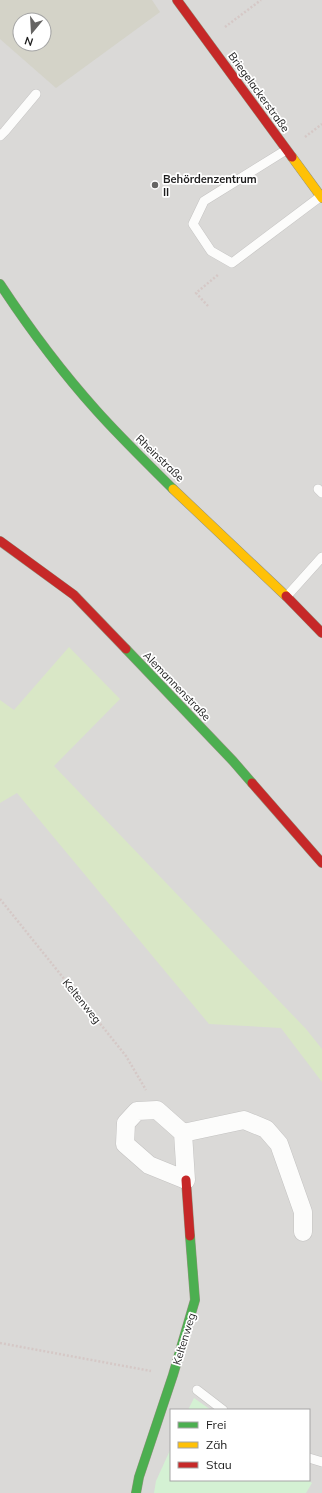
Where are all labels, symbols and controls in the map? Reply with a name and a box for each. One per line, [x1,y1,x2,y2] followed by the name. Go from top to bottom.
[12,12,52,52] north arrow
[23,34,35,49] text: N
[225,49,293,135] street label: Briegelackerstraße
[163,172,257,199] place label: Behördenzentrum II
[150,180,160,190] marker: Behördenzentrum II
[133,431,187,485] street label: Rheinstraße
[140,648,214,724] street label: Alemannenstraße
[60,976,104,1026] street label: Keltenweg
[169,1311,199,1367] street label: Keltenweg
[170,1409,310,1481] legend
[206,1417,226,1432] text: Frei
[206,1437,227,1452] text: Zäh
[206,1457,232,1472] text: Stau

